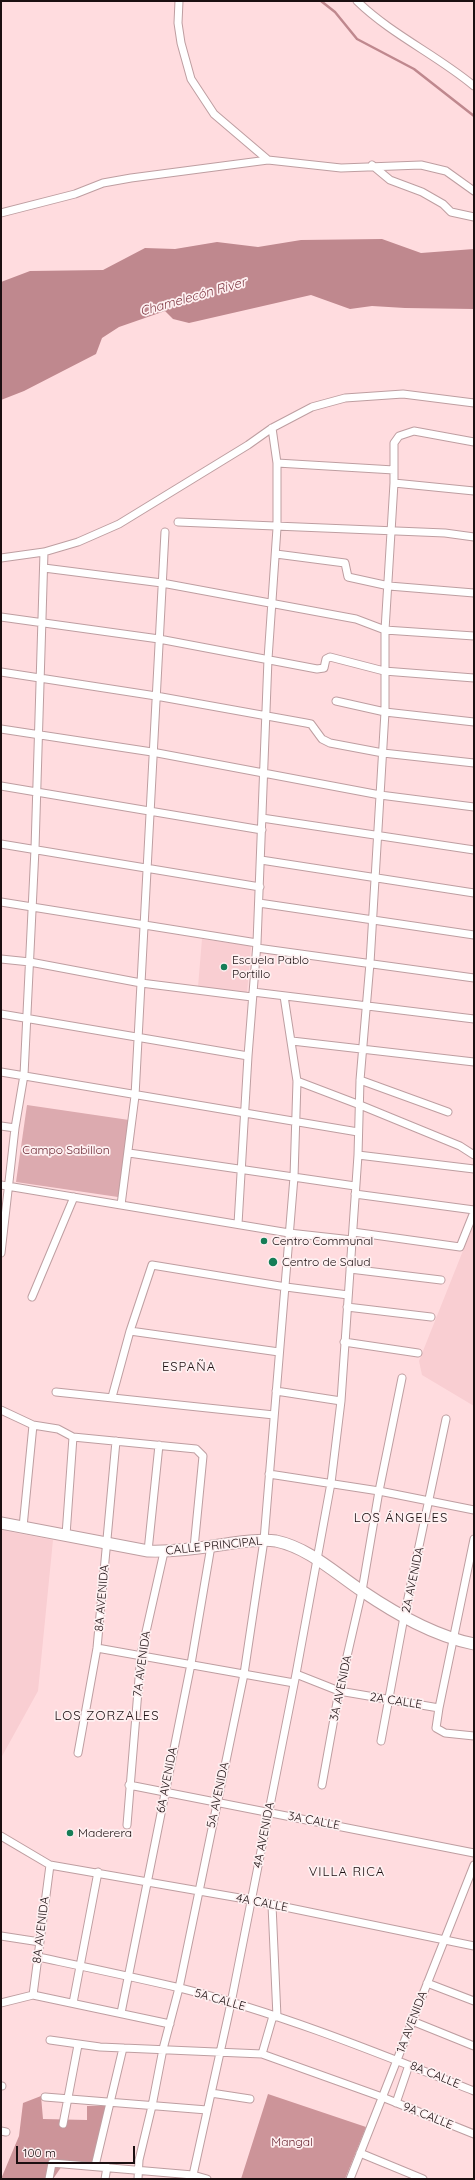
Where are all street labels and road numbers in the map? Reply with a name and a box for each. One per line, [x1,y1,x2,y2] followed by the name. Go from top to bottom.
[165,1534,263,1558] street label: CALLE PRINCIPAL
[399,1546,427,1614] street label: 2A AVENIDA
[92,1564,112,1632] street label: 8A AVENIDA
[130,1630,154,1698] street label: 7A AVENIDA
[327,1654,355,1722] street label: 3A AVENIDA
[369,1690,423,1712] street label: 2A CALLE
[154,1746,180,1814] street label: 6A AVENIDA
[204,1761,232,1829] street label: 5A AVENIDA
[251,1801,277,1869] street label: 4A AVENIDA
[287,1809,341,1833] street label: 3A CALLE
[235,1891,289,1915] street label: 4A CALLE
[30,1896,52,1964] street label: 8A AVENIDA
[193,1986,247,2014] street label: 5A CALLE
[394,1989,430,2055] street label: 1A AVENIDA
[408,2058,462,2092] street label: 8A CALLE
[401,2099,455,2133] street label: 9A CALLE

